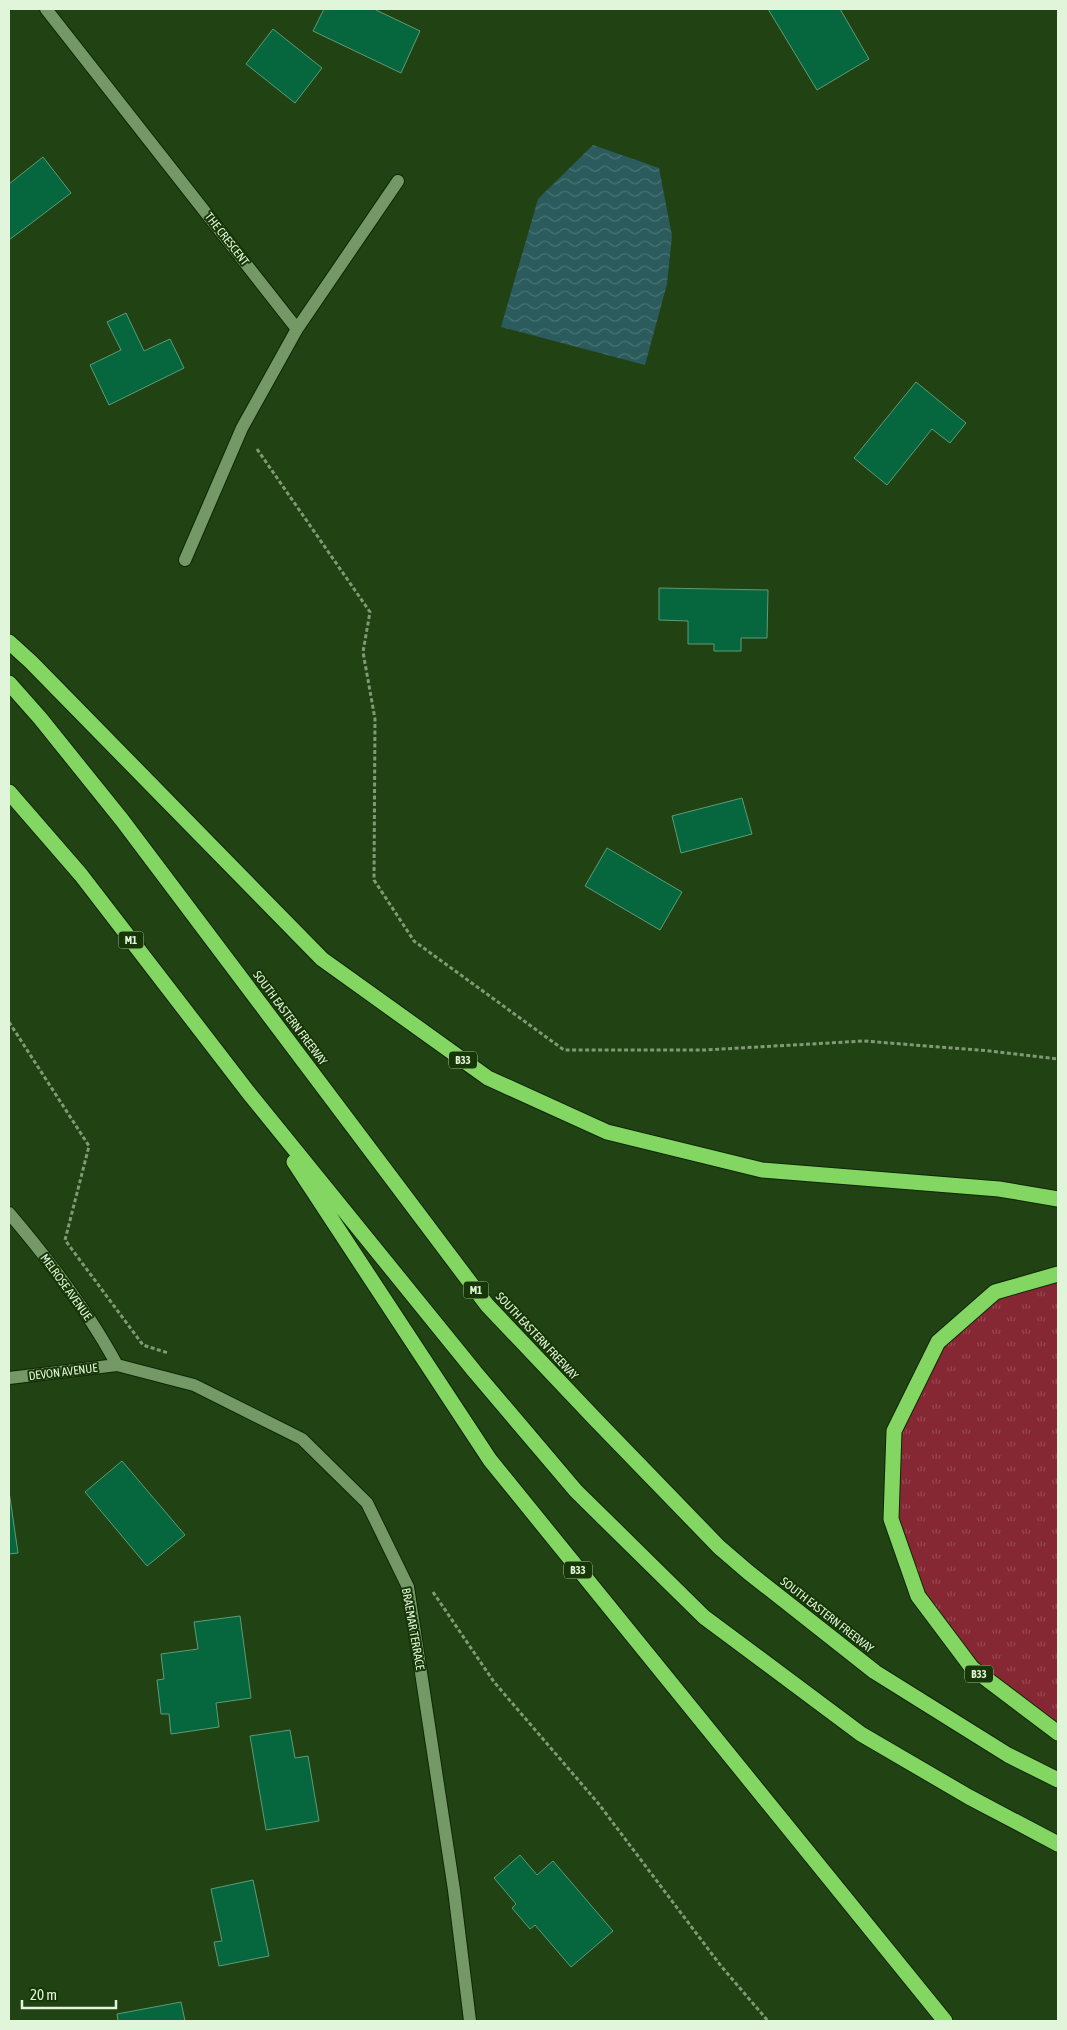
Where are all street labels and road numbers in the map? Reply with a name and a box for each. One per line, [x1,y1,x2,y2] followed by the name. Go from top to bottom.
[202,210,252,269] street label: THE CRESCENT
[118,932,144,948] road number: M1
[250,968,330,1068] street label: SOUTH EASTERN FREEWAY
[449,1052,477,1068] road number: B33
[37,1251,95,1323] street label: MELROSE AVENUE
[464,1282,488,1298] road number: M1
[493,1289,582,1383] street label: SOUTH EASTERN FREEWAY
[28,1361,98,1383] street label: DEVON AVENUE
[564,1562,592,1578] road number: B33
[778,1574,877,1656] street label: SOUTH EASTERN FREEWAY
[399,1587,427,1671] street label: BRAEMAR TERRACE
[965,1666,993,1682] road number: B33

